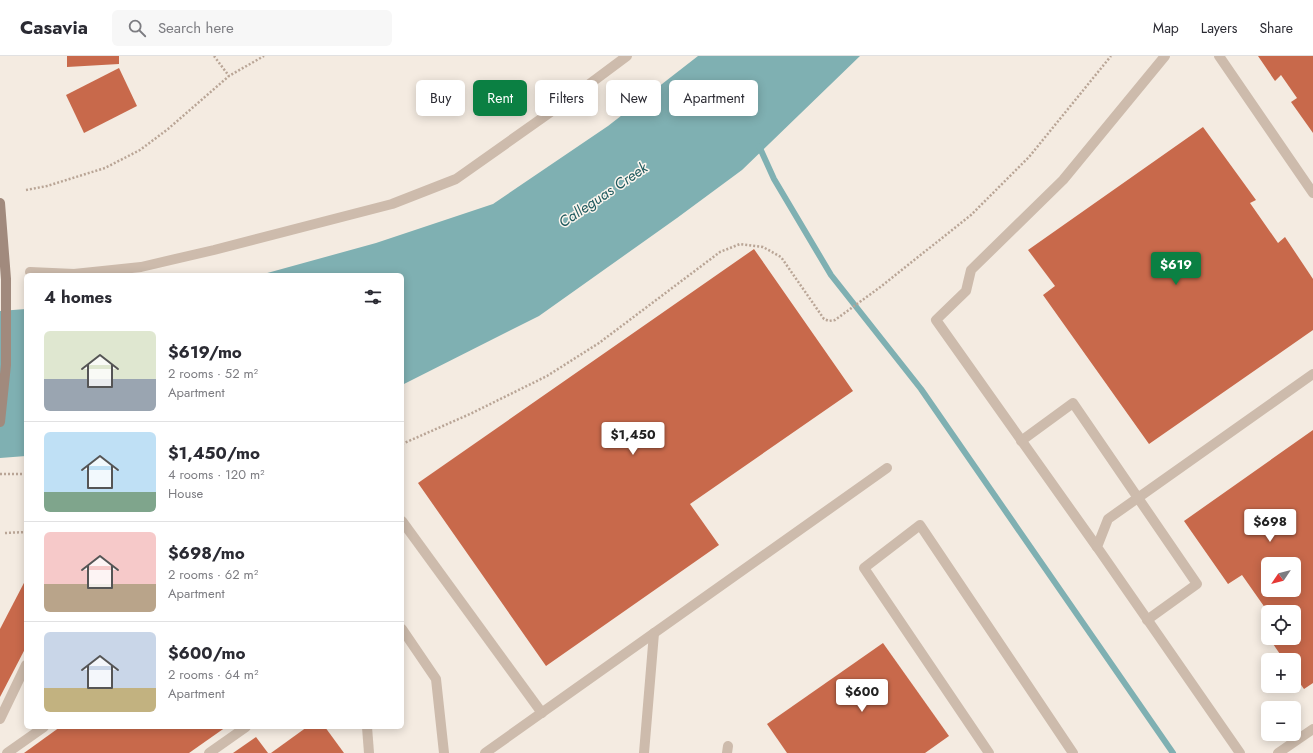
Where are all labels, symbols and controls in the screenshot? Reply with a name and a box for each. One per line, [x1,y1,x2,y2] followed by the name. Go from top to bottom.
[112,10,392,46] search box
[20,14,88,41] text: Casavia
[126,17,148,39] icon: search
[158,17,234,39] text: Search here
[1153,18,1179,38] text: Map
[1201,18,1237,38] text: Layers
[1259,18,1293,38] text: Share
[416,80,465,116] chip: Buy
[473,80,527,116] chip: Rent
[535,80,598,116] chip: Filters
[606,80,661,116] chip: New
[669,80,758,116] chip: Apartment
[554,157,652,233] water label: Calleguas Creek
[1152,252,1200,286] pin: $619
[1160,255,1192,274] text: $619
[44,285,112,309] text: 4 homes
[362,286,384,308] icon: filters
[168,340,242,364] text: $619/mo
[76,347,124,395] icon: home
[168,364,258,383] text: 2 rooms · 52 m²
[168,383,225,402] text: Apartment
[600,422,666,456] pin: $1,450
[611,425,655,444] text: $1,450
[168,441,260,465] text: $1,450/mo
[76,448,124,496] icon: home
[168,465,265,484] text: 4 rooms · 120 m²
[168,484,203,503] text: House
[1246,509,1294,543] pin: $698
[1253,512,1287,531] text: $698
[168,541,245,565] text: $698/mo
[76,548,124,596] icon: home
[1261,557,1301,597] north arrow
[1261,557,1301,741] map controls
[168,565,258,584] text: 2 rooms · 62 m²
[168,584,225,603] text: Apartment
[1261,605,1301,645] button: locate
[168,641,246,665] text: $600/mo
[76,648,124,696] icon: home
[1261,653,1301,693] button: +
[168,665,258,684] text: 2 rooms · 64 m²
[838,679,886,713] pin: $600
[845,682,879,701] text: $600
[168,684,225,703] text: Apartment
[1261,701,1301,741] button: −

